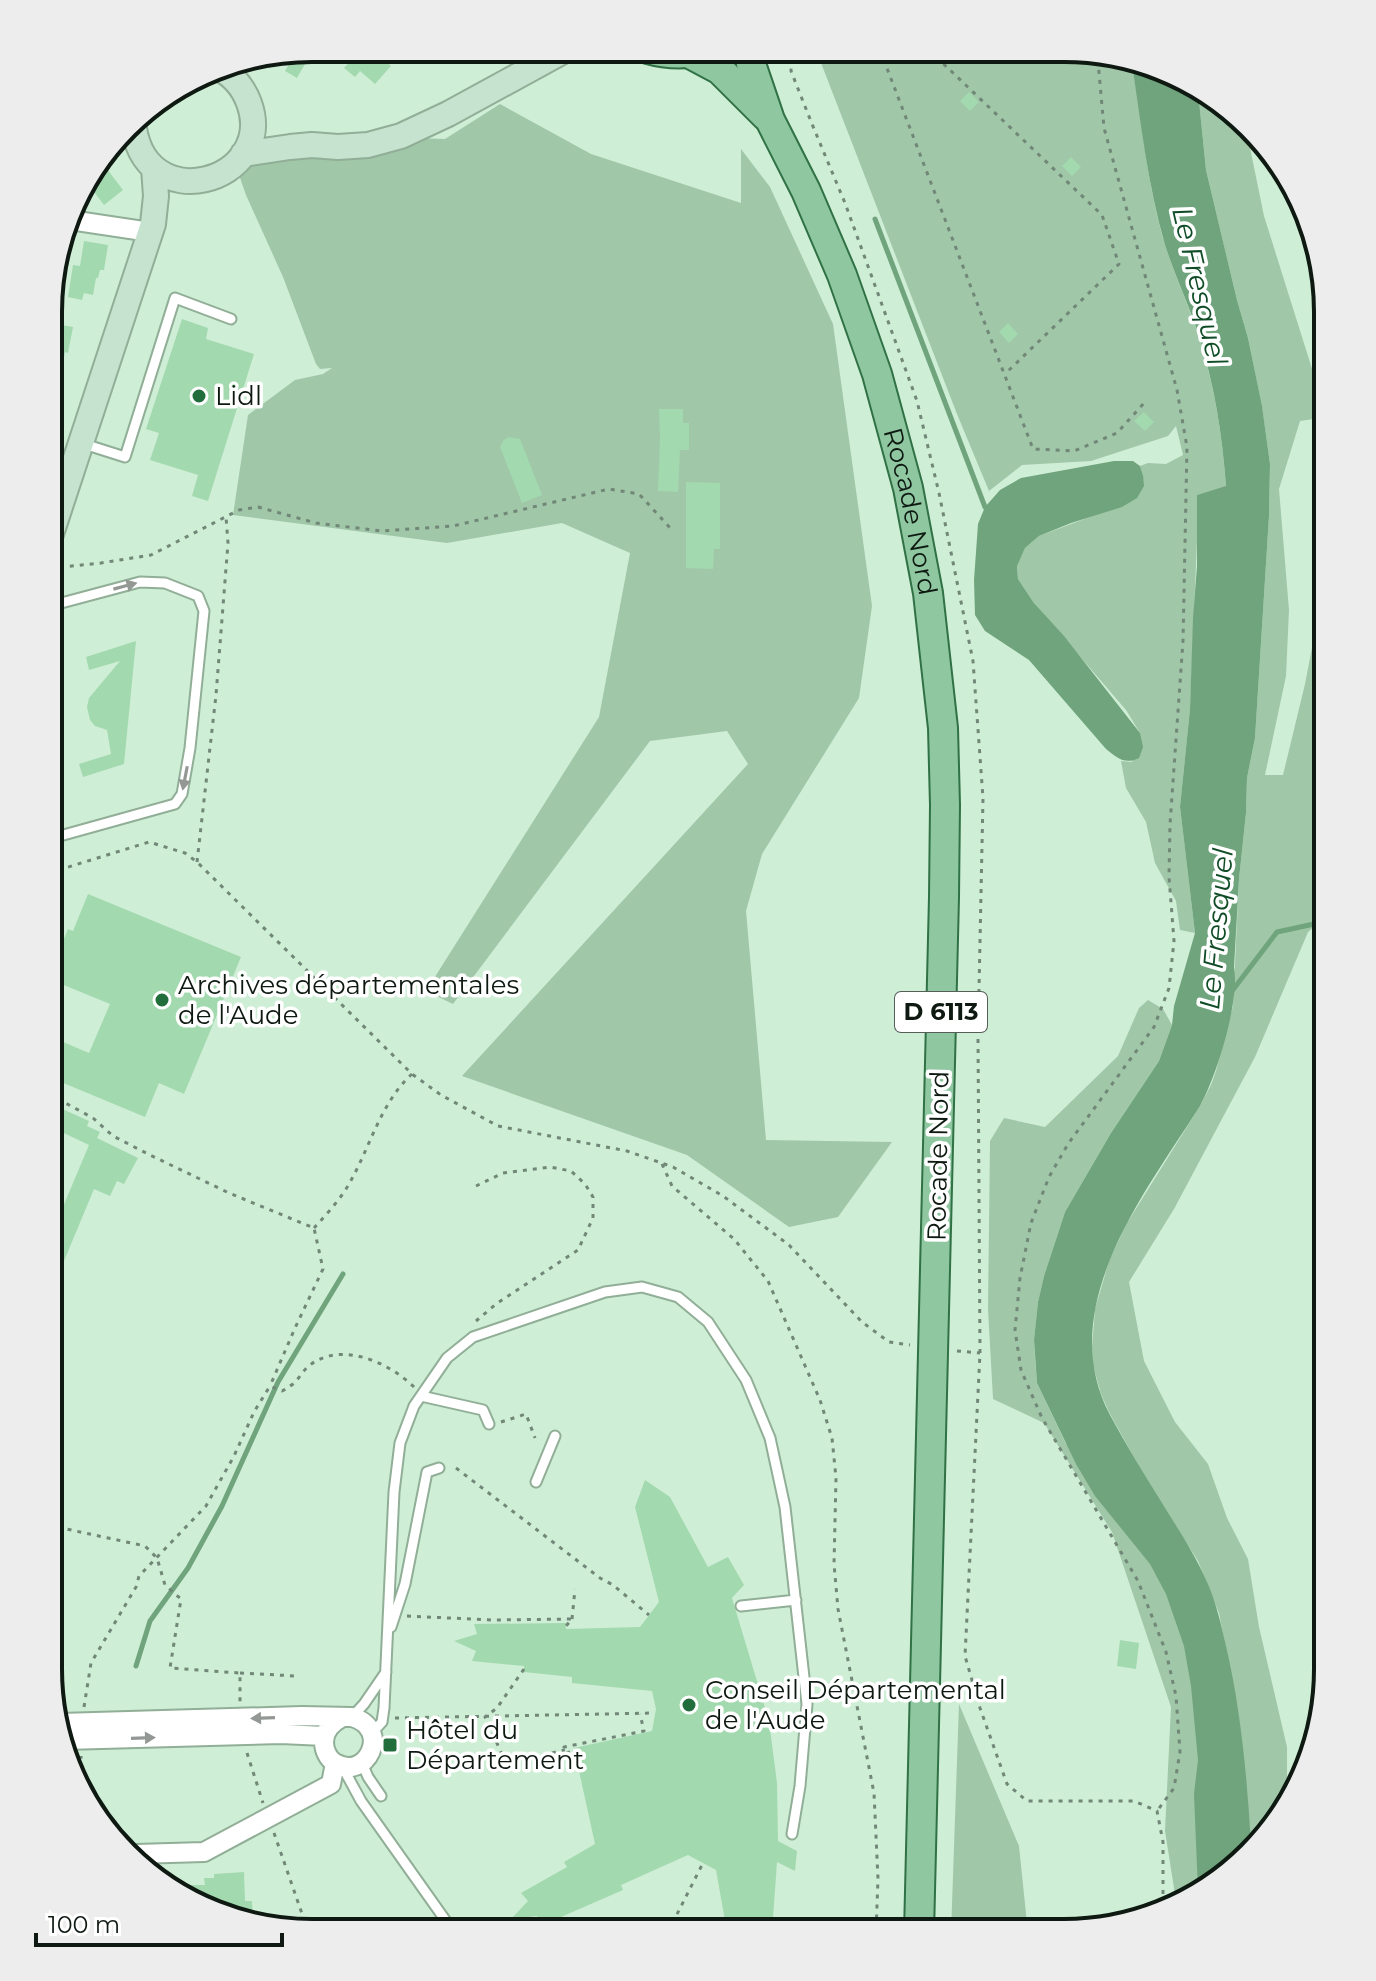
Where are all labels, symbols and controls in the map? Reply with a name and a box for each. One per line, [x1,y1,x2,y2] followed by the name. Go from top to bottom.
[1165,203,1235,369] water label: Le Fresquel
[215,380,262,412] place label: Lidl
[190,387,208,405] marker: Lidl
[876,424,944,598] street label: Rocade Nord
[113,580,138,592] one-way arrow
[178,766,190,791] one-way arrow
[1192,847,1240,1011] water label: Le Fresquel
[178,969,519,1031] place label: Archives départementales de l'Aude
[153,991,171,1009] marker: Archives départementales de l'Aude
[895,992,987,1032] road number: D 6113
[921,1071,955,1241] street label: Rocade Nord
[705,1674,1006,1736] place label: Conseil Départemental de l'Aude
[680,1696,698,1714] marker: Conseil Départemental de l'Aude
[250,1711,275,1724] one-way arrow
[406,1714,584,1776] place label: Hôtel du Département
[131,1731,156,1744] one-way arrow
[381,1736,399,1754] marker: Hôtel du Département
[36,1897,282,1947] scale bar
[48,1910,120,1939] text: 100 m

